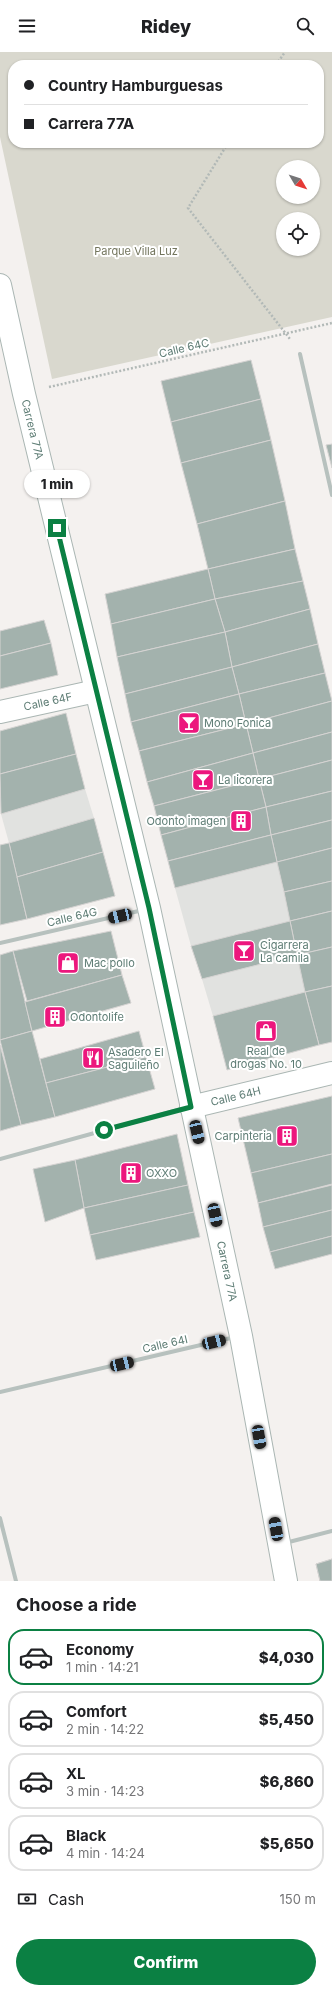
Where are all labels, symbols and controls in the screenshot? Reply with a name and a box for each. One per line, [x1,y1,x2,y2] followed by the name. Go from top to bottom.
[16,15,38,37] icon: menu
[294,15,316,37] icon: search
[141,16,191,37] text: Ridey
[48,76,223,95] text: Country Hamburguesas
[48,114,134,133] text: Carrera 77A
[276,160,320,204] north arrow
[276,160,320,256] map controls
[276,212,320,256] button: locate
[94,244,178,258] park label: Parque Villa Luz
[158,335,210,361] street label: Calle 64C
[19,398,47,461] street label: Carrera 77A
[24,470,90,498] callout: 1 min
[41,476,73,492] text: 1 min
[48,519,66,537] route end
[22,689,74,714] street label: Calle 64F
[176,710,202,736] bar icon: Mono Fonica
[204,716,271,730] place label: Mono Fonica
[190,767,216,793] bar icon: La licorera
[218,773,272,787] place label: La licorera
[228,808,254,834] building icon: Odonto imagen
[146,814,226,828] place label: Odonto imagen
[45,904,99,930] street label: Calle 64G
[107,907,133,925] car
[231,938,257,964] bar icon: Cigarrera La camila
[260,938,309,965] place label: Cigarrera La camila
[55,950,81,976] shop icon: Mac pollo
[84,956,135,970] place label: Mac pollo
[42,1004,68,1030] building icon: Odontolife
[70,1010,124,1024] place label: Odontolife
[253,1018,279,1044] shop icon: Real de drogas No. 10
[230,1044,302,1071] place label: Real de drogas No. 10
[80,1045,106,1071] restaurant icon: Asadero El Saguileño
[108,1045,164,1072] place label: Asadero El Saguileño
[209,1083,262,1109] street label: Calle 64H
[188,1119,206,1145] car
[95,1121,113,1139] route start
[274,1123,300,1149] building icon: Carpinteria
[215,1129,272,1143] place label: Carpinteria
[118,1160,144,1186] building icon: OXXO
[146,1166,177,1180] place label: OXXO
[207,1202,223,1228] car
[214,1240,240,1303] street label: Carrera 77A
[141,1332,189,1356] street label: Calle 64I
[201,1333,227,1351] car
[109,1355,135,1373] car
[251,1424,267,1450] car
[268,1516,284,1542] car
[16,1594,137,1615] text: Choose a ride
[18,1639,54,1675] icon: car
[66,1640,134,1659] text: Economy
[259,1648,314,1667] text: $4,030
[66,1659,139,1675] text: 1 min · 14:21
[18,1701,54,1737] icon: car
[66,1702,127,1721] text: Comfort
[259,1710,314,1729] text: $5,450
[66,1721,144,1737] text: 2 min · 14:22
[18,1763,54,1799] icon: car
[66,1764,86,1783] text: XL
[260,1772,314,1791] text: $6,860
[66,1783,144,1799] text: 3 min · 14:23
[18,1825,54,1861] icon: car
[66,1826,106,1845] text: Black
[260,1834,314,1853] text: $5,650
[66,1845,145,1861] text: 4 min · 14:24
[16,1888,38,1910] icon: cash
[48,1890,84,1909] text: Cash
[280,1891,316,1907] text: 150 m
[16,1939,316,1985] button: Confirm

